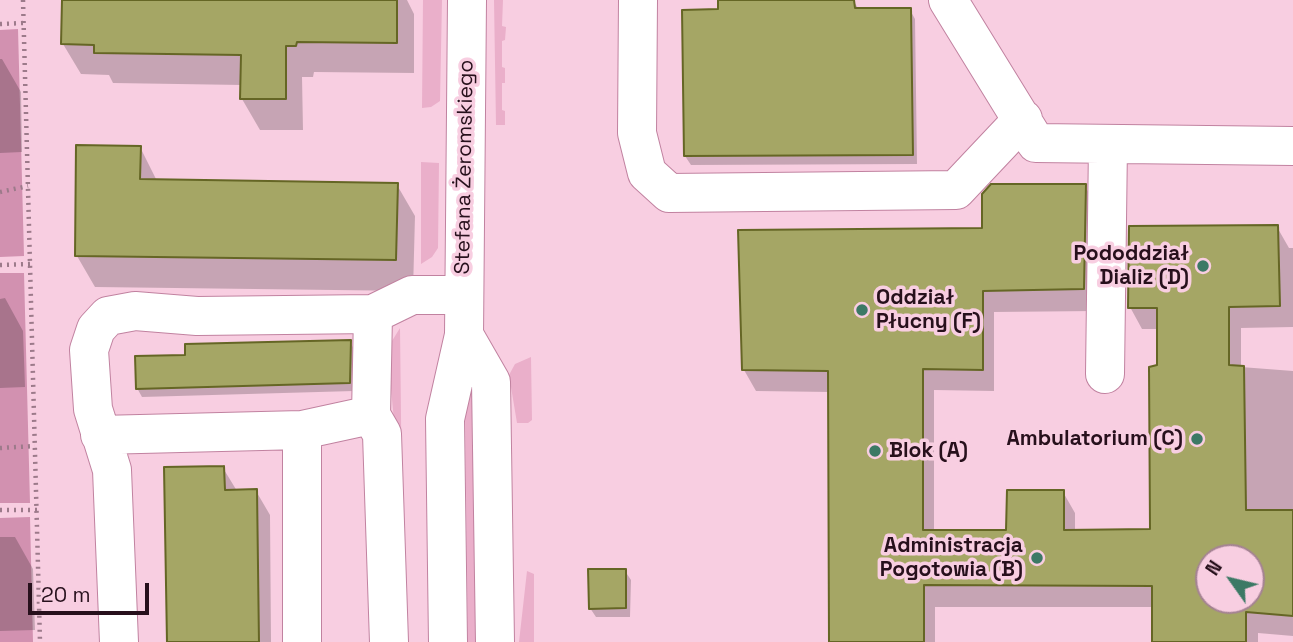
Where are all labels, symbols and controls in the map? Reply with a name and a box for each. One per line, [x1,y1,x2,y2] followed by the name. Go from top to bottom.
[451,59,479,275] street label: Stefana Żeromskiego
[1073,241,1189,291] place label: Pododdział Dializ (D)
[1195,258,1211,274] marker: Pododdział Dializ (D)
[876,285,981,335] place label: Oddział Płucny (F)
[854,302,870,318] marker: Oddział Płucny (F)
[1006,426,1183,452] place label: Ambulatorium (C)
[1189,431,1205,447] marker: Ambulatorium (C)
[889,438,968,464] place label: Blok (A)
[867,443,883,459] marker: Blok (A)
[880,533,1023,583] place label: Administracja Pogotowia (B)
[1195,544,1265,614] north arrow
[1029,550,1045,566] marker: Administracja Pogotowia (B)
[1200,556,1228,580] text: N
[32,568,152,612] scale bar
[41,581,91,608] text: 20 m

